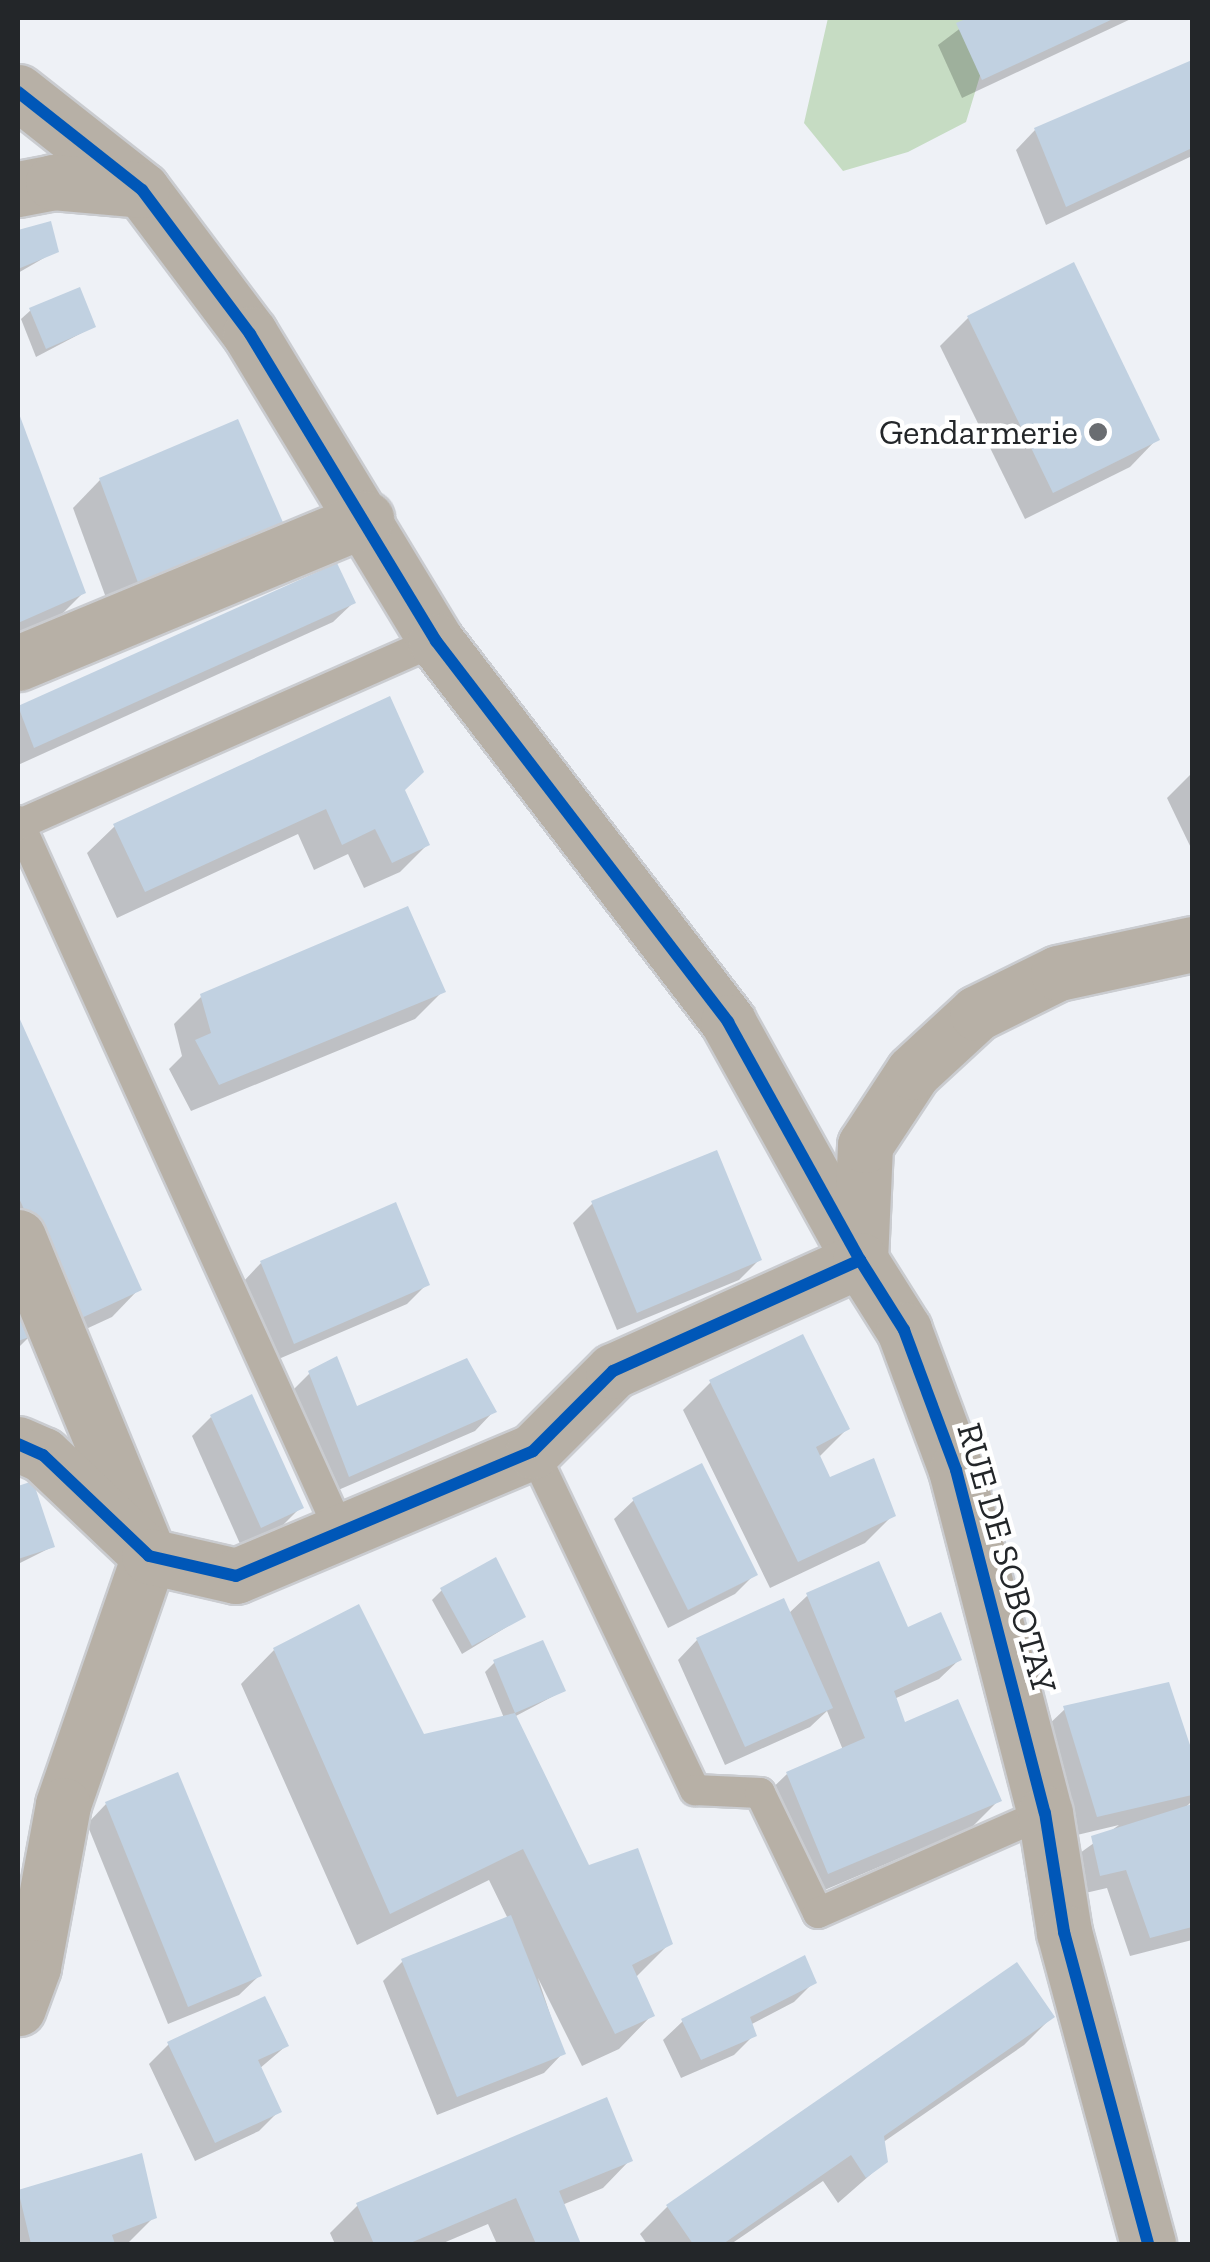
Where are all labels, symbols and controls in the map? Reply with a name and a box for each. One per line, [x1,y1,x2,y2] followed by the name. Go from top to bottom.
[879,411,1078,453] place label: Gendarmerie
[1087,421,1109,443] marker: Gendarmerie
[948,1418,1066,1698] street label: RUE DE SOBOTAY

